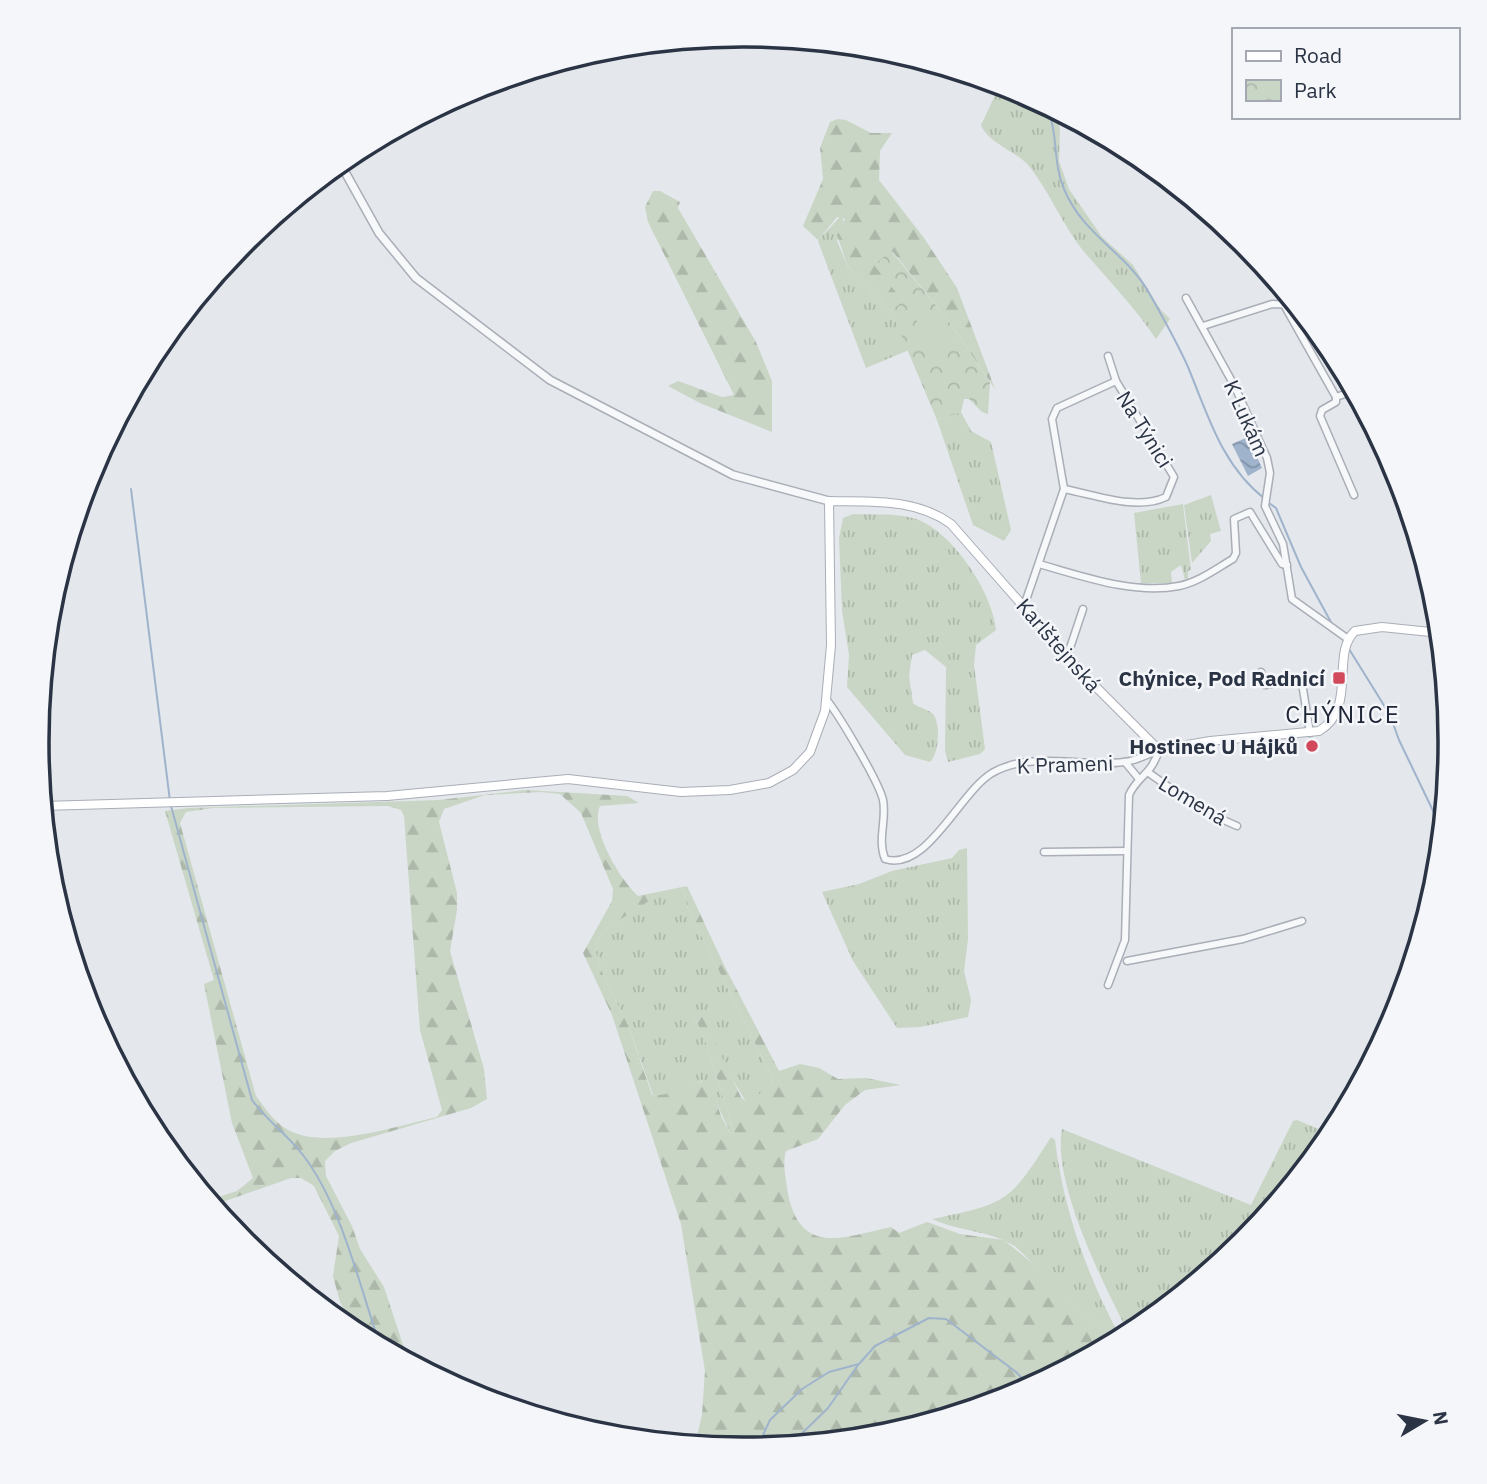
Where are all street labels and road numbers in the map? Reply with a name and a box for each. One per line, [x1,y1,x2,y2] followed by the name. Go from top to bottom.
[1218,375,1276,461] street label: K Lukám
[1110,385,1180,473] street label: Na Týnici
[1010,592,1108,698] street label: Karlštejnská
[1016,748,1114,780] street label: K Prameni
[1154,769,1232,831] street label: Lomená

